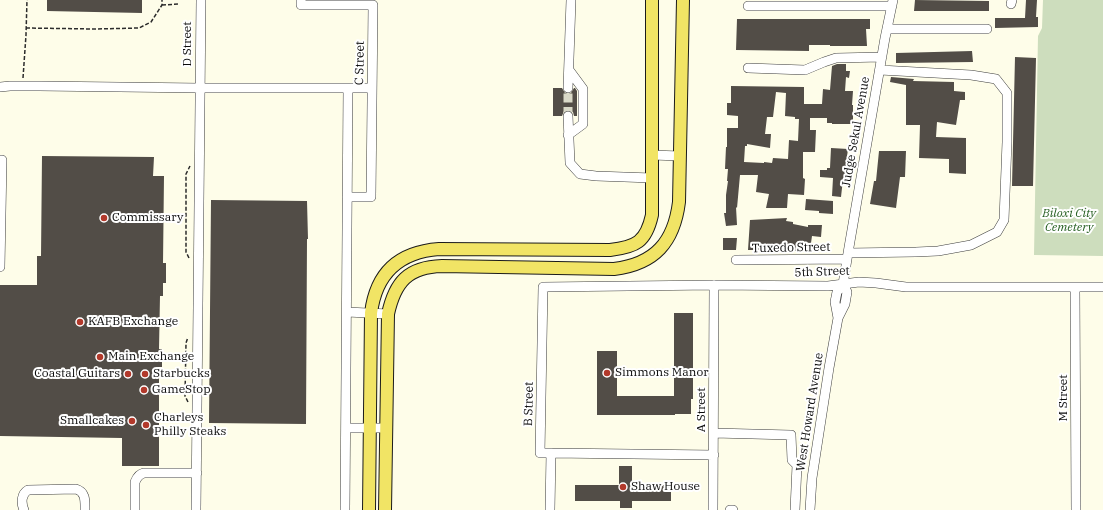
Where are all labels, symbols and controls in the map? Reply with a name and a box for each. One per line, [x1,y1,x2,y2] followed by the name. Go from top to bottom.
[181,22,195,66] street label: D Street
[352,41,368,85] street label: C Street
[839,76,873,188] street label: Judge Sekul Avenue
[1042,207,1096,235] park label: Biloxi City Cemetery
[112,211,183,225] place label: Commissary
[99,213,109,223] marker: Commissary
[752,240,830,256] street label: Tuxedo Street
[794,264,850,280] street label: 5th Street
[88,315,178,329] place label: KAFB Exchange
[75,317,85,327] marker: KAFB Exchange
[108,350,194,364] place label: Main Exchange
[95,352,105,362] marker: Main Exchange
[794,352,826,472] street label: West Howard Avenue
[615,366,709,380] place label: Simmons Manor
[34,367,120,381] place label: Coastal Guitars
[153,367,210,381] place label: Starbucks
[602,368,612,378] marker: Simmons Manor
[123,369,133,379] marker: Coastal Guitars
[140,369,150,379] marker: Starbucks
[1057,375,1071,421] street label: M Street
[521,382,537,426] street label: B Street
[152,383,210,397] place label: GameStop
[139,385,149,395] marker: GameStop
[695,388,709,432] street label: A Street
[154,411,226,439] place label: Charleys Philly Steaks
[60,414,124,428] place label: Smallcakes
[127,416,137,426] marker: Smallcakes
[141,420,151,430] marker: Charleys Philly Steaks
[631,480,700,494] place label: Shaw House
[618,482,628,492] marker: Shaw House

